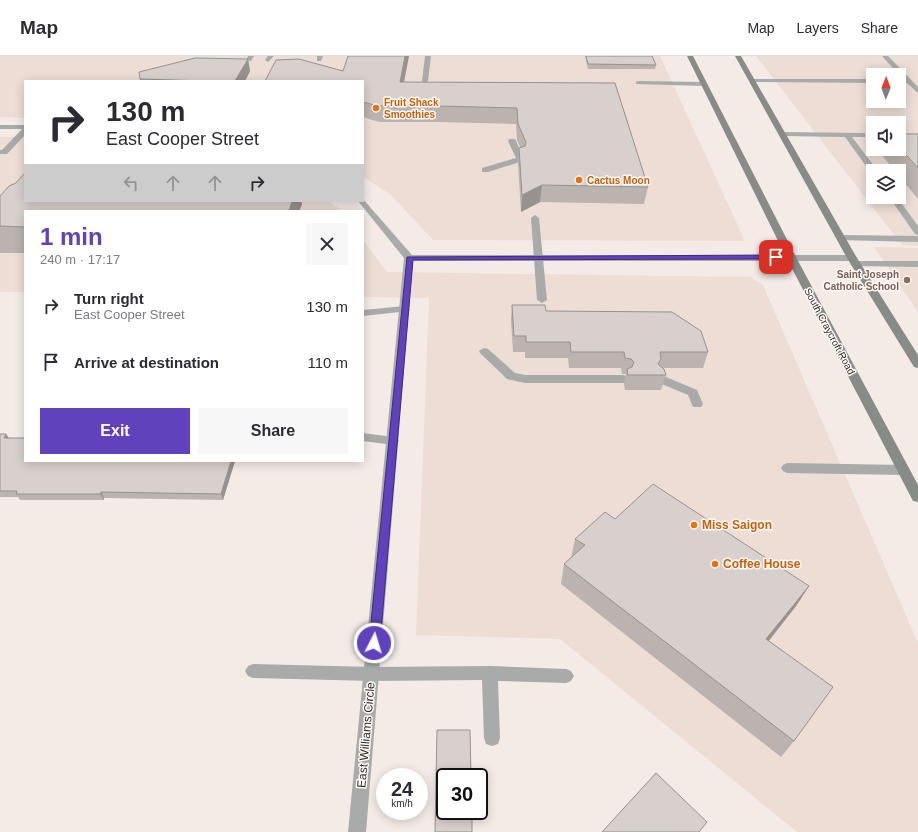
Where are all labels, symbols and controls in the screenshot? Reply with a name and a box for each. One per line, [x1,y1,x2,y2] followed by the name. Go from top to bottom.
[20,17,58,38] text: Map
[747,20,775,36] text: Map
[797,20,839,36] text: Layers
[861,20,898,36] text: Share
[866,68,906,108] north arrow
[866,68,906,204] map controls
[40,96,92,148] icon: right
[106,96,185,127] text: 130 m
[384,97,439,120] place label: Fruit Shack Smoothies
[371,103,381,113] marker: Fruit Shack Smoothies
[866,116,906,156] button: sound
[106,129,259,149] text: East Cooper Street
[866,164,906,204] button: layers
[120,172,142,194] icon: left
[162,172,184,194] icon: ahead
[204,172,226,194] icon: ahead
[246,172,268,194] icon: right
[574,175,584,185] marker: Cactus Moon
[587,175,650,186] place label: Cactus Moon
[40,223,103,250] text: 1 min
[306,223,348,265] button: close
[759,240,793,274] pin
[765,246,787,268] icon: arrive
[40,252,120,267] text: 240 m · 17:17
[823,269,899,292] place label: Saint Joseph Catholic School
[902,275,912,285] marker: Saint Joseph Catholic School
[802,286,857,376] street label: South Craycroft Road
[74,290,144,307] text: Turn right
[40,295,62,317] icon: right
[306,298,348,315] text: 130 m
[74,307,185,322] text: East Cooper Street
[40,351,62,373] icon: arrive
[74,354,219,371] text: Arrive at destination
[307,354,348,371] text: 110 m
[40,408,190,454] button: Exit
[198,408,348,454] button: Share
[702,518,772,532] place label: Miss Saigon
[689,520,699,530] marker: Miss Saigon
[723,557,801,571] place label: Coffee House
[710,559,720,569] marker: Coffee House
[353,622,395,664] position arrow
[354,681,378,788] street label: East Williams Circle
[436,768,488,820] speed limit sign: 30
[391,778,413,800] text: 24
[391,798,413,809] text: km/h

